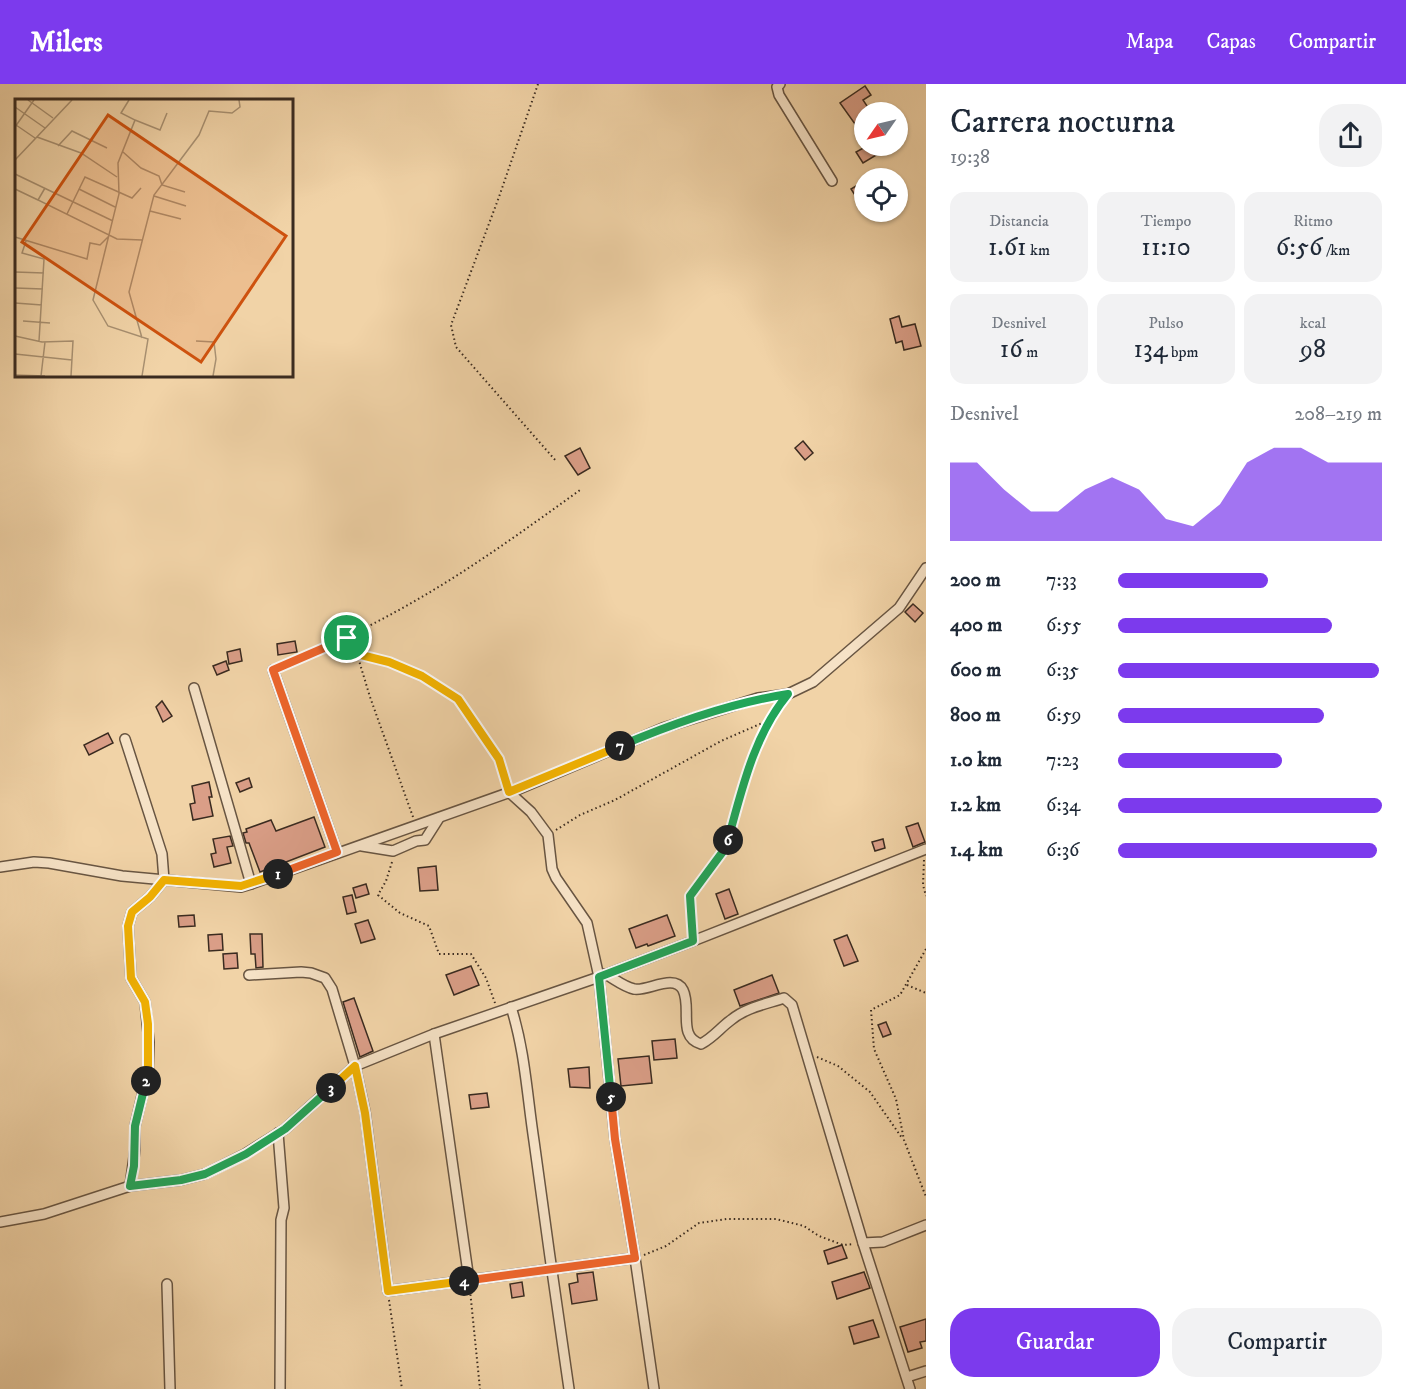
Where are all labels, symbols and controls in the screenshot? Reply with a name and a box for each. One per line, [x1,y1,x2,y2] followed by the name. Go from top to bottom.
[30,25,103,60] text: Milers
[1126,29,1173,55] text: Mapa
[1206,29,1256,55] text: Capas
[1289,29,1376,55] text: Compartir
[15,99,292,376] inset map
[854,102,908,156] north arrow
[854,102,908,222] map controls
[950,102,1175,143] text: Carrera nocturna
[1319,104,1382,167] button: share
[950,145,990,170] text: 19:38
[854,168,908,222] button: locate
[989,211,1049,231] text: Distancia
[1141,211,1191,231] text: Tiempo
[1293,211,1333,231] text: Ritmo
[988,231,1027,264] text: 1.61
[1141,231,1191,264] text: 11:10
[1276,231,1323,264] text: 6:56
[1027,240,1050,260] text: km
[1323,240,1350,260] text: /km
[992,313,1046,333] text: Desnivel
[1149,313,1183,333] text: Pulso
[1300,313,1326,333] text: kcal
[1000,333,1023,366] text: 16
[1133,333,1168,366] text: 134
[1300,333,1326,366] text: 98
[1023,342,1038,362] text: m
[1168,342,1199,362] text: bpm
[950,402,1019,427] text: Desnivel
[1294,402,1382,427] text: 208–219 m
[950,568,1001,593] text: 200 m
[1046,568,1077,593] text: 7:33
[321,612,372,663] pin
[950,613,1002,638] text: 400 m
[1046,613,1082,638] text: 6:55
[330,621,363,654] icon: arrive
[950,658,1001,683] text: 600 m
[1046,658,1079,683] text: 6:35
[950,703,1001,728] text: 800 m
[1046,703,1082,728] text: 6:59
[605,731,635,761] pin: 7
[616,736,624,756] text: 7
[950,748,1002,773] text: 1.0 km
[1046,748,1079,773] text: 7:23
[950,793,1001,818] text: 1.2 km
[1046,793,1081,818] text: 6:34
[713,825,743,855] pin: 6
[724,830,732,850] text: 6
[950,838,1003,863] text: 1.4 km
[1046,838,1080,863] text: 6:36
[263,859,293,889] pin: 1
[275,864,281,884] text: 1
[131,1066,161,1096] pin: 2
[142,1071,150,1091] text: 2
[316,1073,346,1103] pin: 3
[328,1078,334,1098] text: 3
[596,1082,626,1112] pin: 5
[607,1087,615,1107] text: 5
[449,1266,479,1296] pin: 4
[459,1271,469,1291] text: 4
[950,1308,1160,1377] button: Guardar
[1172,1308,1382,1377] button: Compartir

